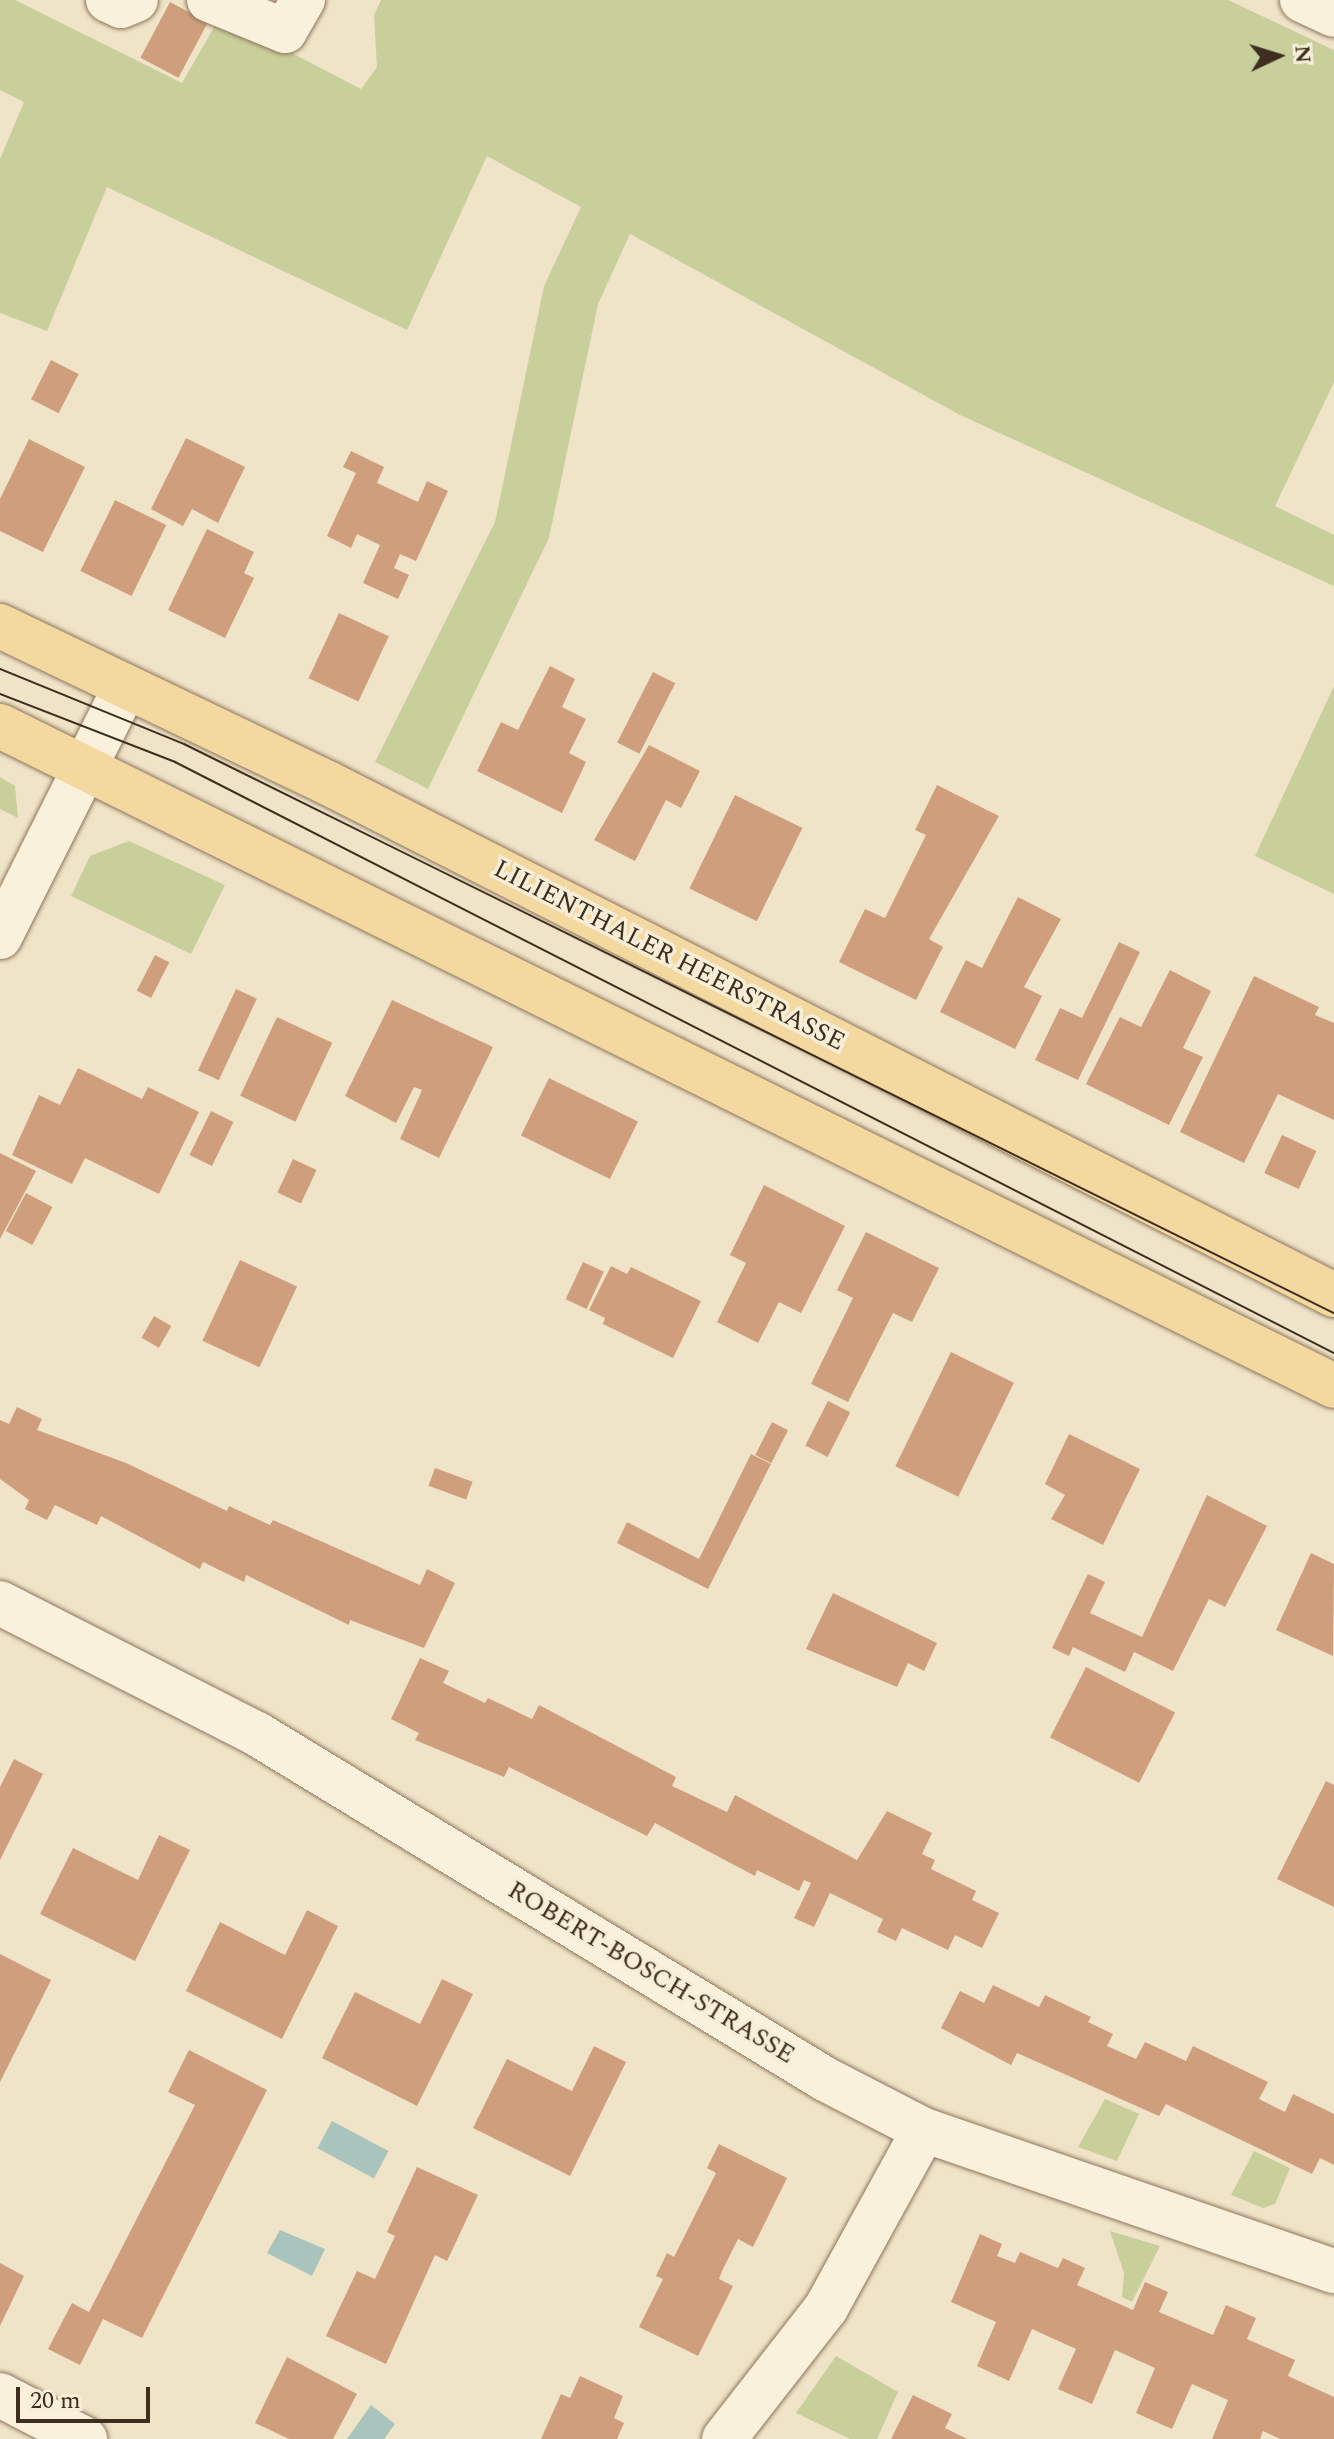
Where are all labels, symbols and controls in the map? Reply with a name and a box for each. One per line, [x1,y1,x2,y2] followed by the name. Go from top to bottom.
[1238,16,1318,96] north arrow
[1285,44,1320,64] text: N
[488,854,850,1058] street label: LILIENTHALER HEERSTRASSE
[502,1875,800,2071] street label: ROBERT-BOSCH-STRASSE
[20,2371,154,2421] scale bar
[30,2383,81,2419] text: 20 m

